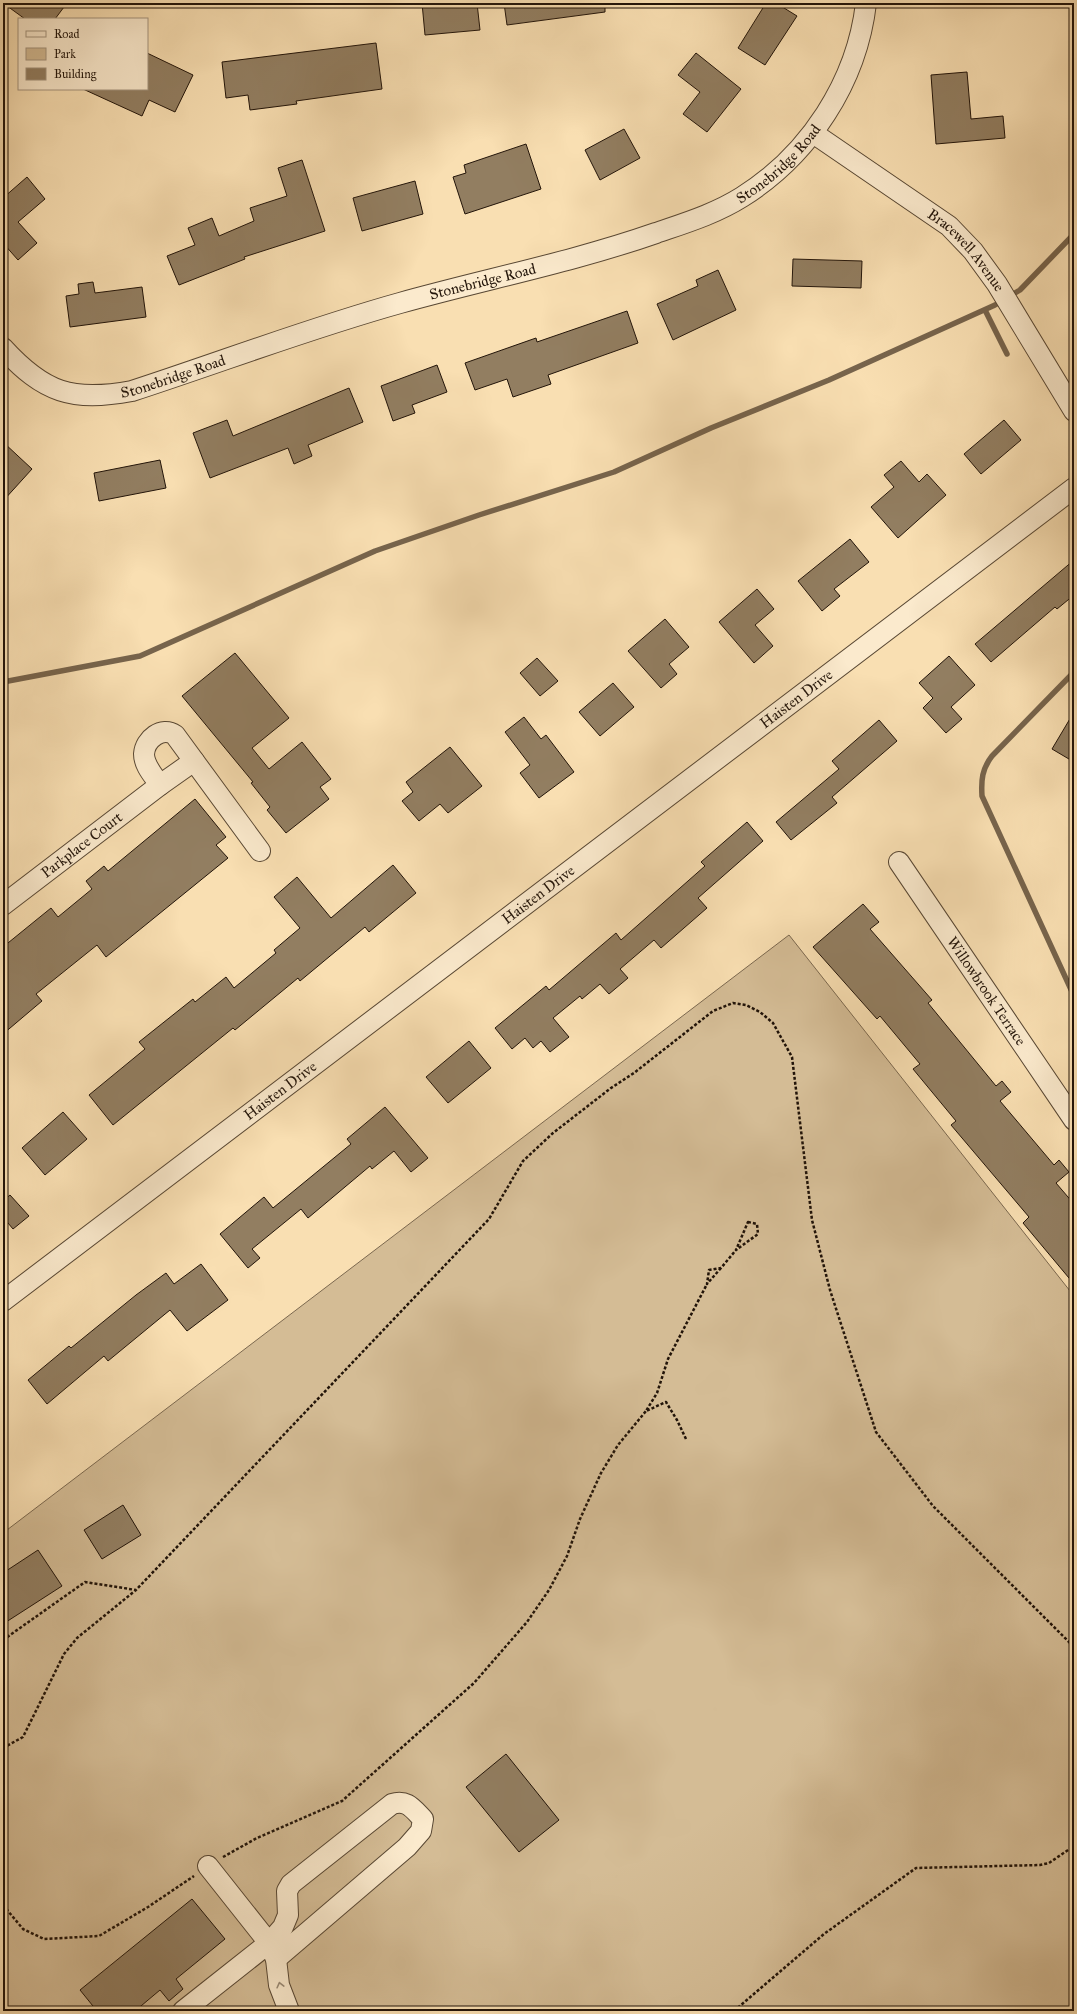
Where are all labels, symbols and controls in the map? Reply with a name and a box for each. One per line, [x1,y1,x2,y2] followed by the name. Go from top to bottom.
[18,18,148,90] legend
[54,27,80,41] text: Road
[54,47,76,61] text: Park
[54,67,97,82] text: Building
[733,120,825,207] street label: Stonebridge Road
[924,205,1008,295] street label: Bracewell Avenue
[428,259,538,304] street label: Stonebridge Road
[119,351,228,402] street label: Stonebridge Road
[756,665,836,732] street label: Haisten Drive
[37,808,126,882] street label: Parkplace Court
[498,861,578,928] street label: Haisten Drive
[943,933,1030,1049] street label: Willowbrook Terrace
[240,1057,320,1124] street label: Haisten Drive
[277,1982,285,1989] one-way arrow

